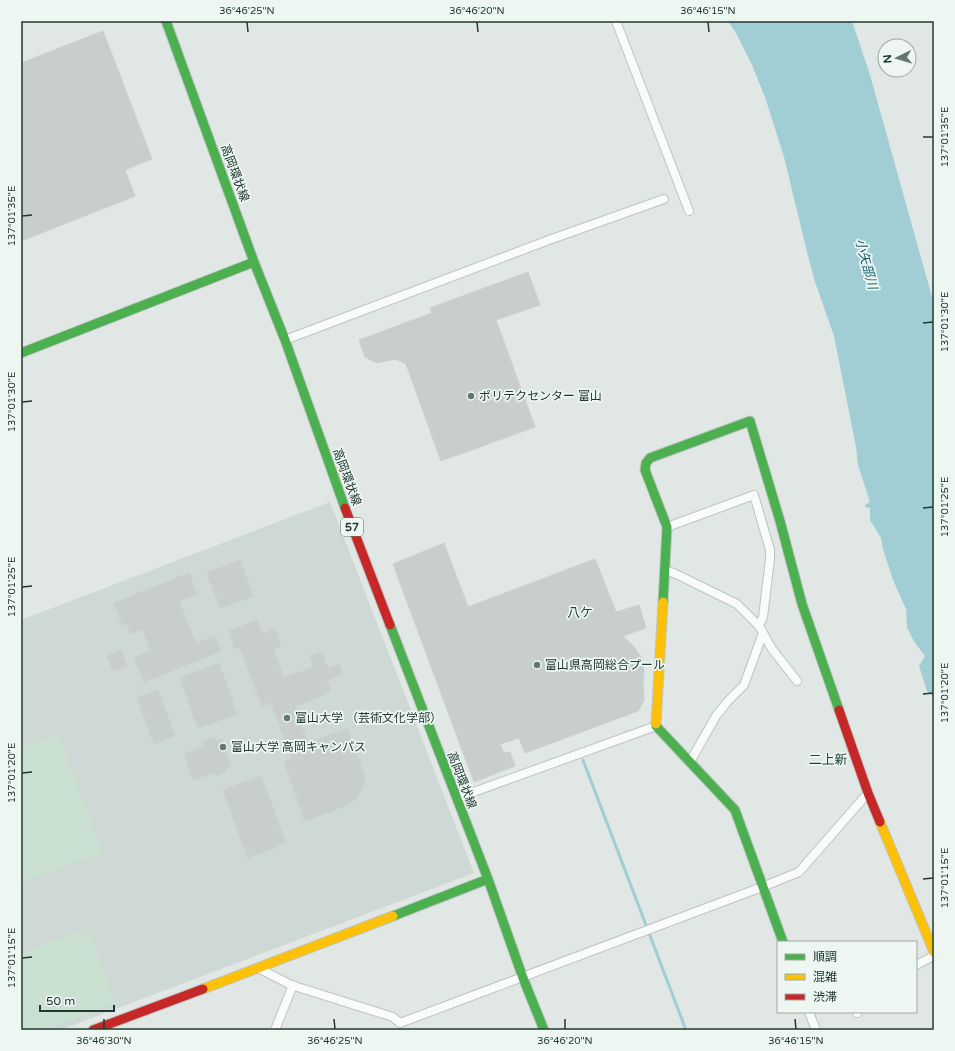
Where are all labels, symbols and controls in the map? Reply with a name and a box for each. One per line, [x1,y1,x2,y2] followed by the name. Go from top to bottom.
[219,5,275,17] text: 36°46'25"N
[449,5,505,17] text: 36°46'20"N
[680,5,736,17] text: 36°46'15"N
[877,38,917,78] north arrow
[881,54,894,64] text: N
[939,107,951,167] text: 137°01'35"E
[218,142,252,204] street label: 高岡環状線
[6,186,18,246] text: 137°01'35"E
[852,237,881,293] water label: 小矢部川
[939,292,951,352] text: 137°01'30"E
[6,372,18,432] text: 137°01'30"E
[479,389,602,403] place label: ポリテクセンター 富山
[466,391,476,401] marker: ポリテクセンター 富山
[330,446,364,508] street label: 高岡環状線
[939,477,951,537] text: 137°01'25"E
[341,518,363,536] road number: 57
[6,557,18,617] text: 137°01'25"E
[567,605,593,621] district label: 八ケ
[545,658,665,672] place label: 富山県高岡総合プール
[532,660,542,670] marker: 富山県高岡総合プール
[939,663,951,723] text: 137°01'20"E
[295,711,442,725] place label: 富山大学 （芸術文化学部）
[282,713,292,723] marker: 富山大学 （芸術文化学部）
[231,740,366,754] place label: 富山大学 高岡キャンパス
[218,742,228,752] marker: 富山大学 高岡キャンパス
[6,743,18,803] text: 137°01'20"E
[445,749,479,811] street label: 高岡環状線
[808,752,848,768] district label: 二上新
[939,848,951,908] text: 137°01'15"E
[6,928,18,988] text: 137°01'15"E
[777,941,917,1013] legend
[813,950,837,964] text: 順調
[813,970,837,984] text: 混雑
[40,987,114,1013] scale bar
[813,990,837,1004] text: 渋滞
[46,994,75,1008] text: 50 m
[76,1035,132,1047] text: 36°46'30"N
[307,1035,363,1047] text: 36°46'25"N
[537,1035,593,1047] text: 36°46'20"N
[768,1035,824,1047] text: 36°46'15"N

